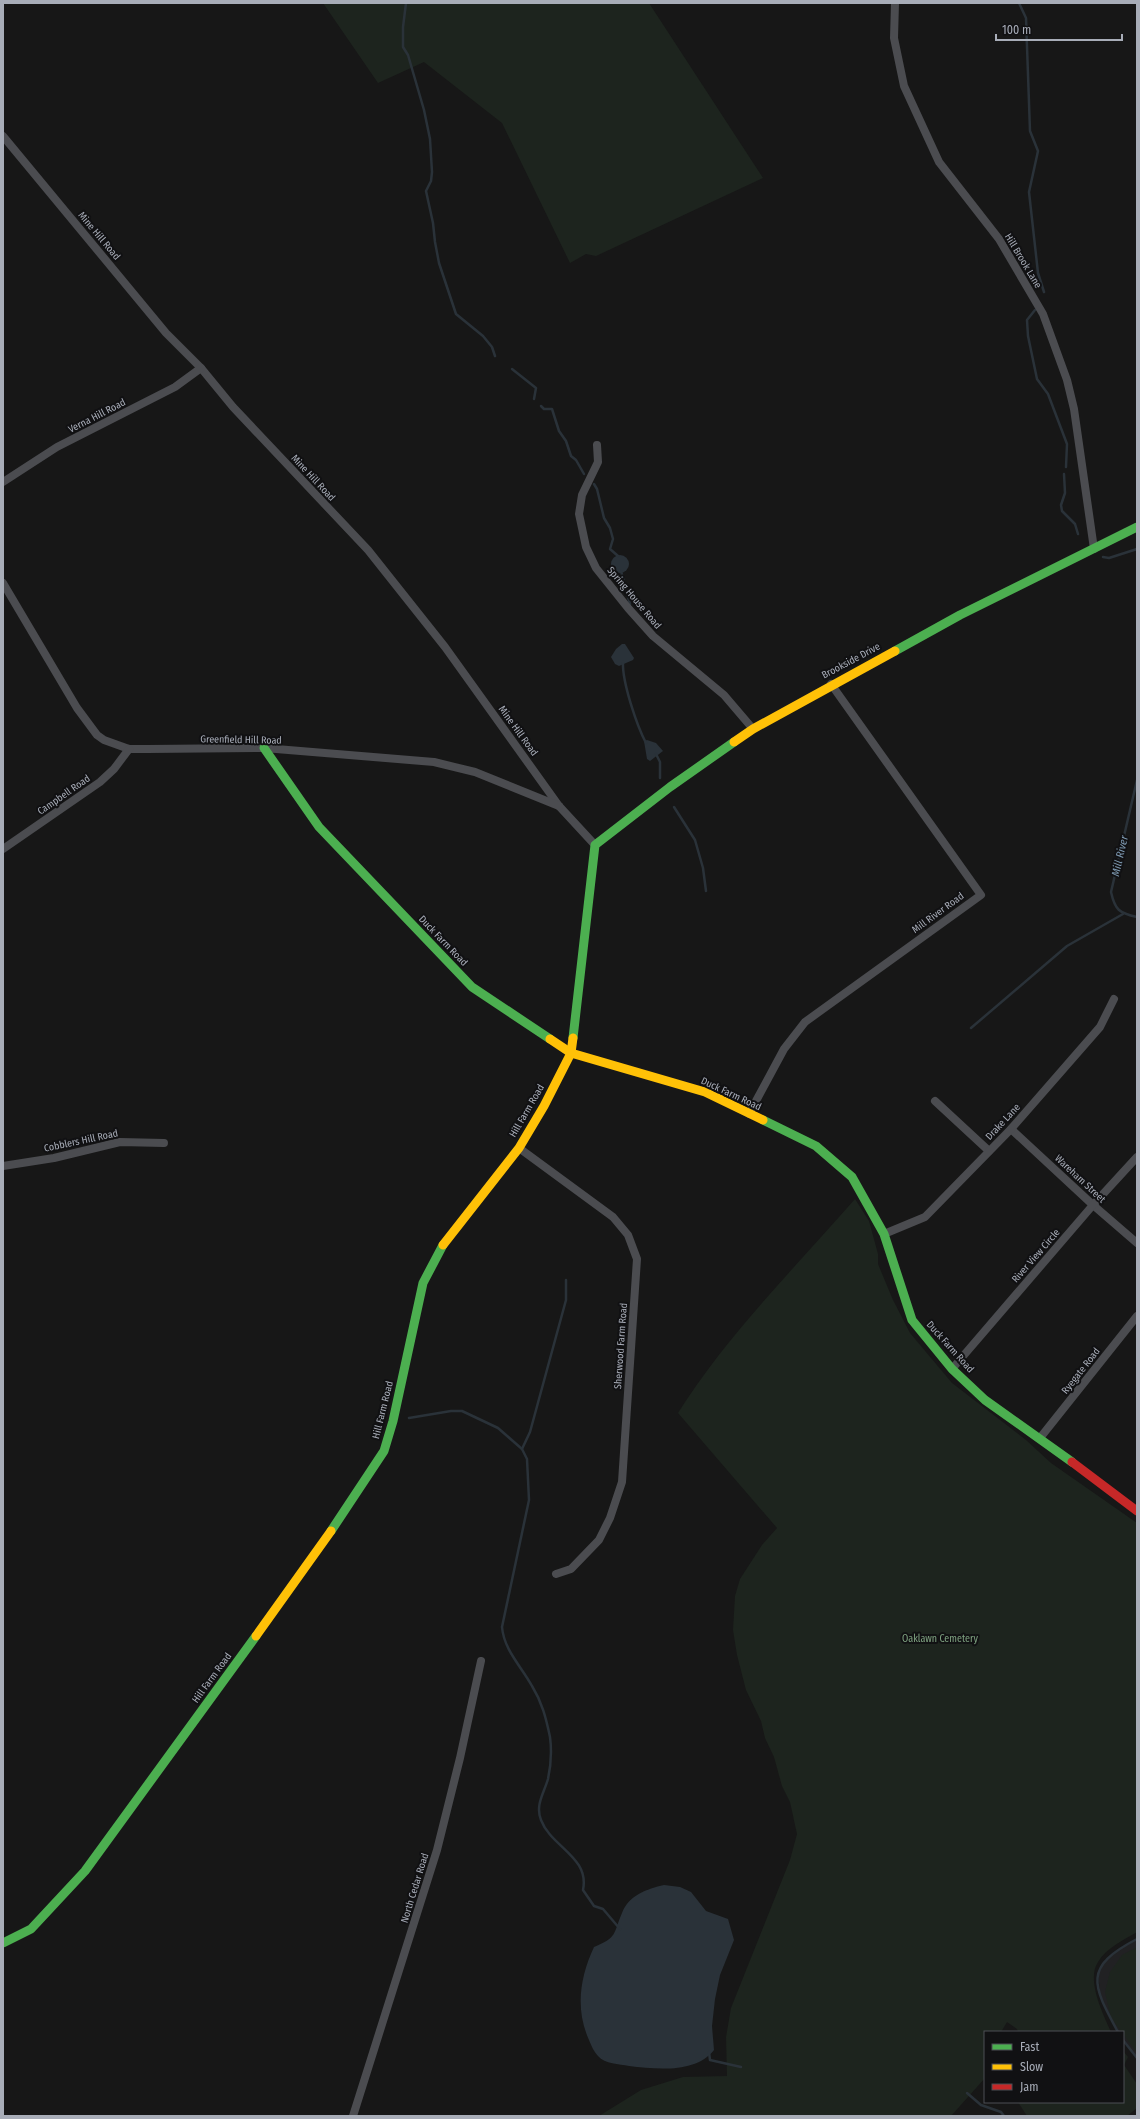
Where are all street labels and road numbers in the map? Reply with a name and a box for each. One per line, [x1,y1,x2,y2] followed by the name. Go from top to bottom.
[75,209,123,263] street label: Mine Hill Road
[1002,231,1044,291] street label: Hill Brook Lane
[66,396,128,436] street label: Verna Hill Road
[288,452,338,504] street label: Mine Hill Road
[605,564,663,632] street label: Spring House Road
[820,641,882,681] street label: Brookside Drive
[496,704,540,758] street label: Mine Hill Road
[200,733,282,747] street label: Greenfield Hill Road
[35,772,93,818] street label: Campbell Road
[910,890,966,936] street label: Mill River Road
[416,913,470,969] street label: Duck Farm Road
[699,1075,763,1113] street label: Duck Farm Road
[507,1082,547,1140] street label: Hill Farm Road
[983,1101,1023,1143] street label: Drake Lane
[43,1127,119,1155] street label: Cobblers Hill Road
[1052,1152,1108,1206] street label: Wareham Street
[1009,1227,1063,1285] street label: River View Circle
[612,1302,630,1390] street label: Sherwood Farm Road
[924,1319,976,1375] street label: Duck Farm Road
[1059,1345,1103,1397] street label: Ryegate Road
[370,1380,396,1440] street label: Hill Farm Road
[190,1651,234,1705] street label: Hill Farm Road
[399,1852,431,1924] street label: North Cedar Road

